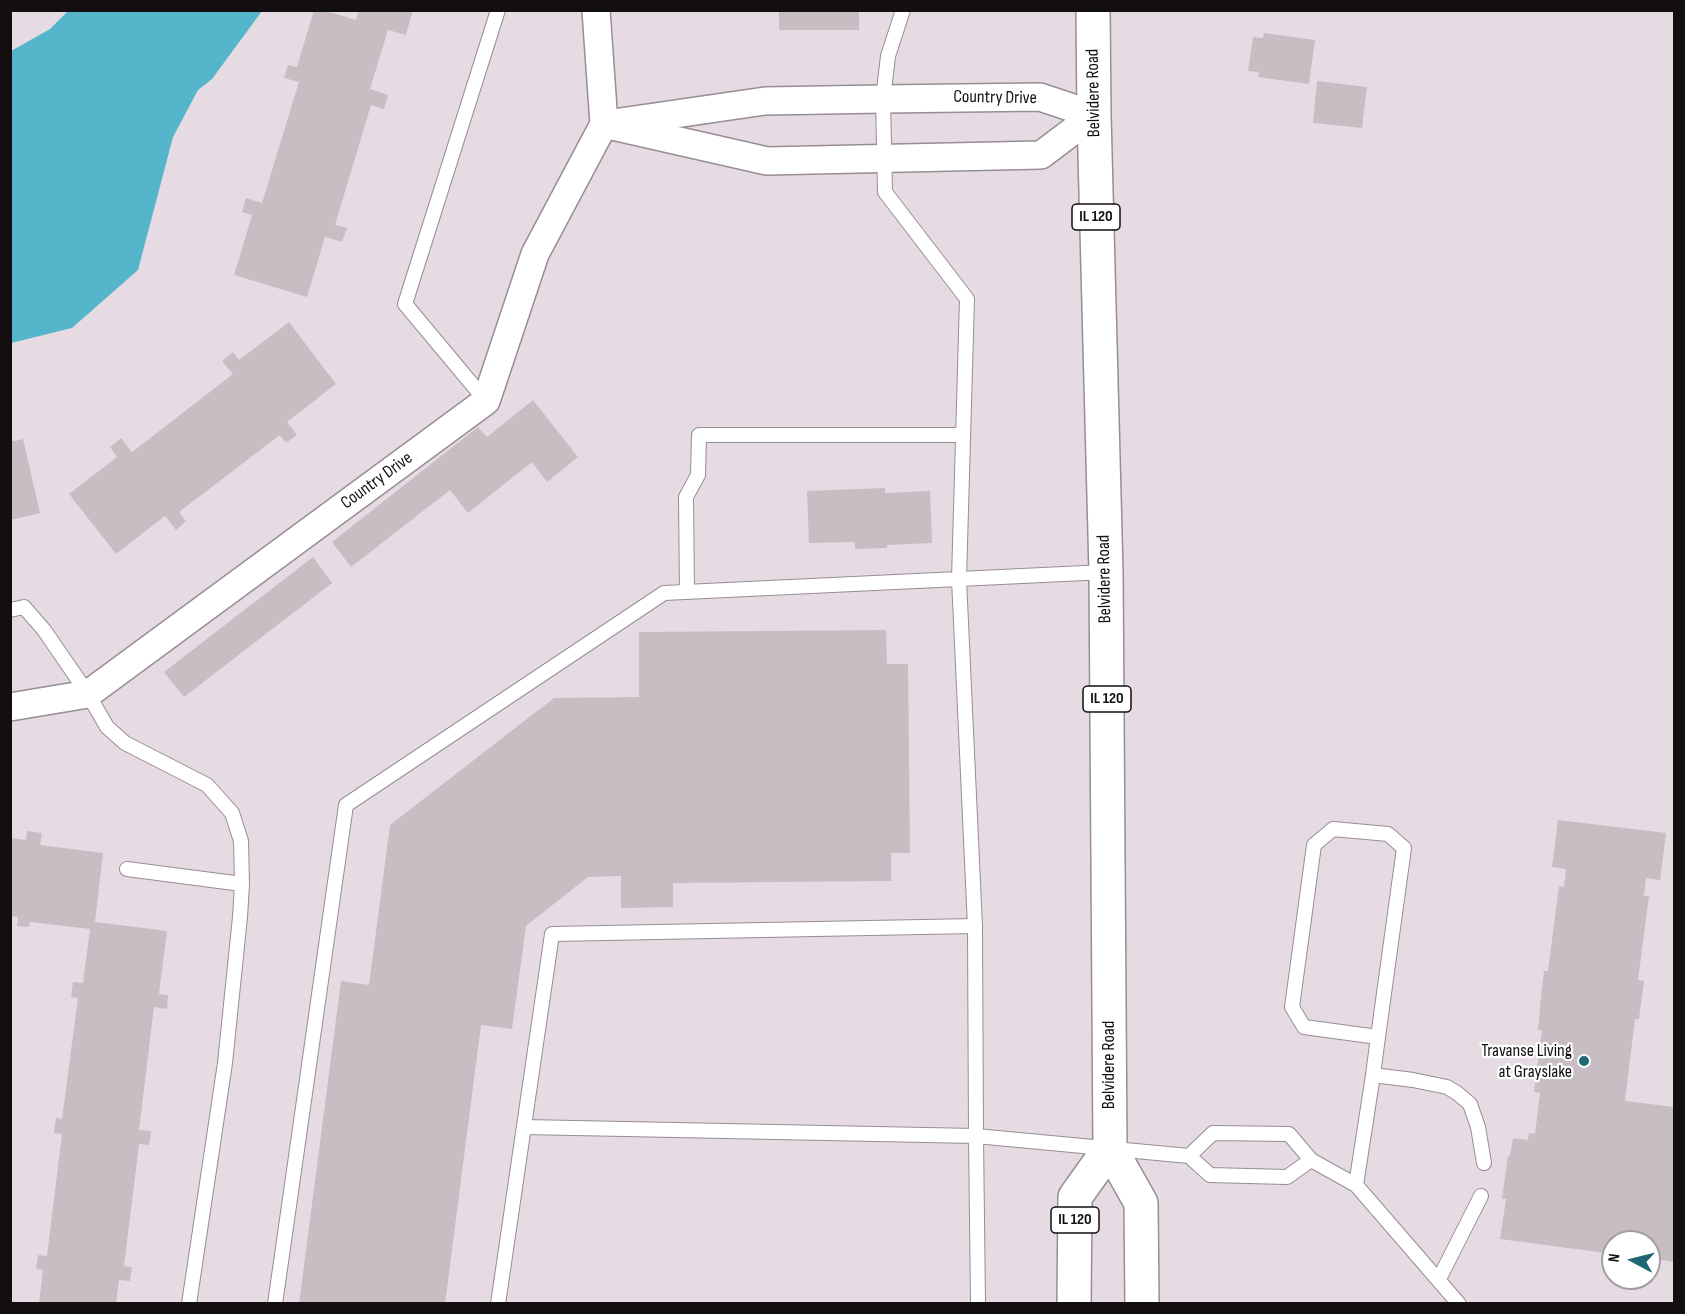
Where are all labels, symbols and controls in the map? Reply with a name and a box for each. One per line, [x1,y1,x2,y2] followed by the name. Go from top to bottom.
[1082,49,1106,137] street label: Belvidere Road
[953,86,1037,110] street label: Country Drive
[1072,204,1120,230] road number: IL 120
[337,448,417,514] street label: Country Drive
[1093,535,1117,623] street label: Belvidere Road
[1083,686,1131,712] road number: IL 120
[1098,1021,1120,1109] street label: Belvidere Road
[1481,1040,1572,1082] place label: Travanse Living at Grayslake
[1577,1054,1591,1068] marker: Travanse Living at Grayslake
[1051,1207,1099,1233] road number: IL 120
[1601,1230,1661,1290] north arrow
[1605,1253,1625,1263] text: N

